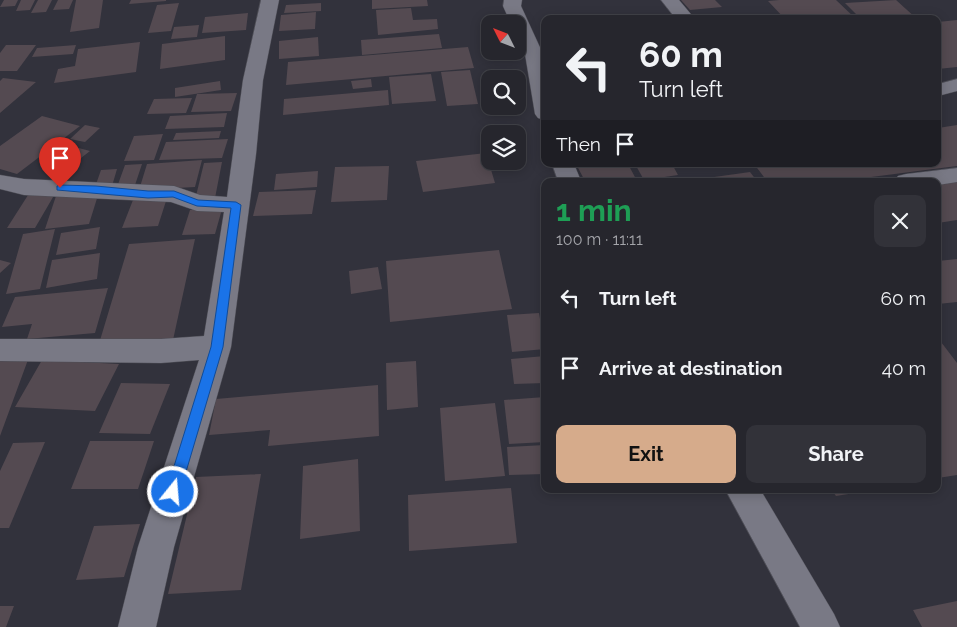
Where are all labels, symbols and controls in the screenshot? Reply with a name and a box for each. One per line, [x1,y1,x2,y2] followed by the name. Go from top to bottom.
[481,15,526,60] north arrow
[481,15,526,170] map controls
[639,34,723,75] text: 60 m
[556,35,621,100] icon: left
[481,70,526,115] button: search
[639,76,723,102] text: Turn left
[481,125,526,170] button: layers
[611,130,639,158] icon: arrive
[556,133,601,155] text: Then
[39,137,81,188] pin
[46,144,74,172] icon: arrive
[556,193,632,228] text: 1 min
[874,195,926,247] button: close
[556,230,643,249] text: 100 m · 11:11
[556,284,584,312] icon: left
[599,287,676,309] text: Turn left
[881,287,926,309] text: 60 m
[556,354,584,382] icon: arrive
[599,357,783,379] text: Arrive at destination
[882,357,926,379] text: 40 m
[556,425,736,483] button: Exit
[746,425,926,483] button: Share
[146,465,198,517] position arrow

